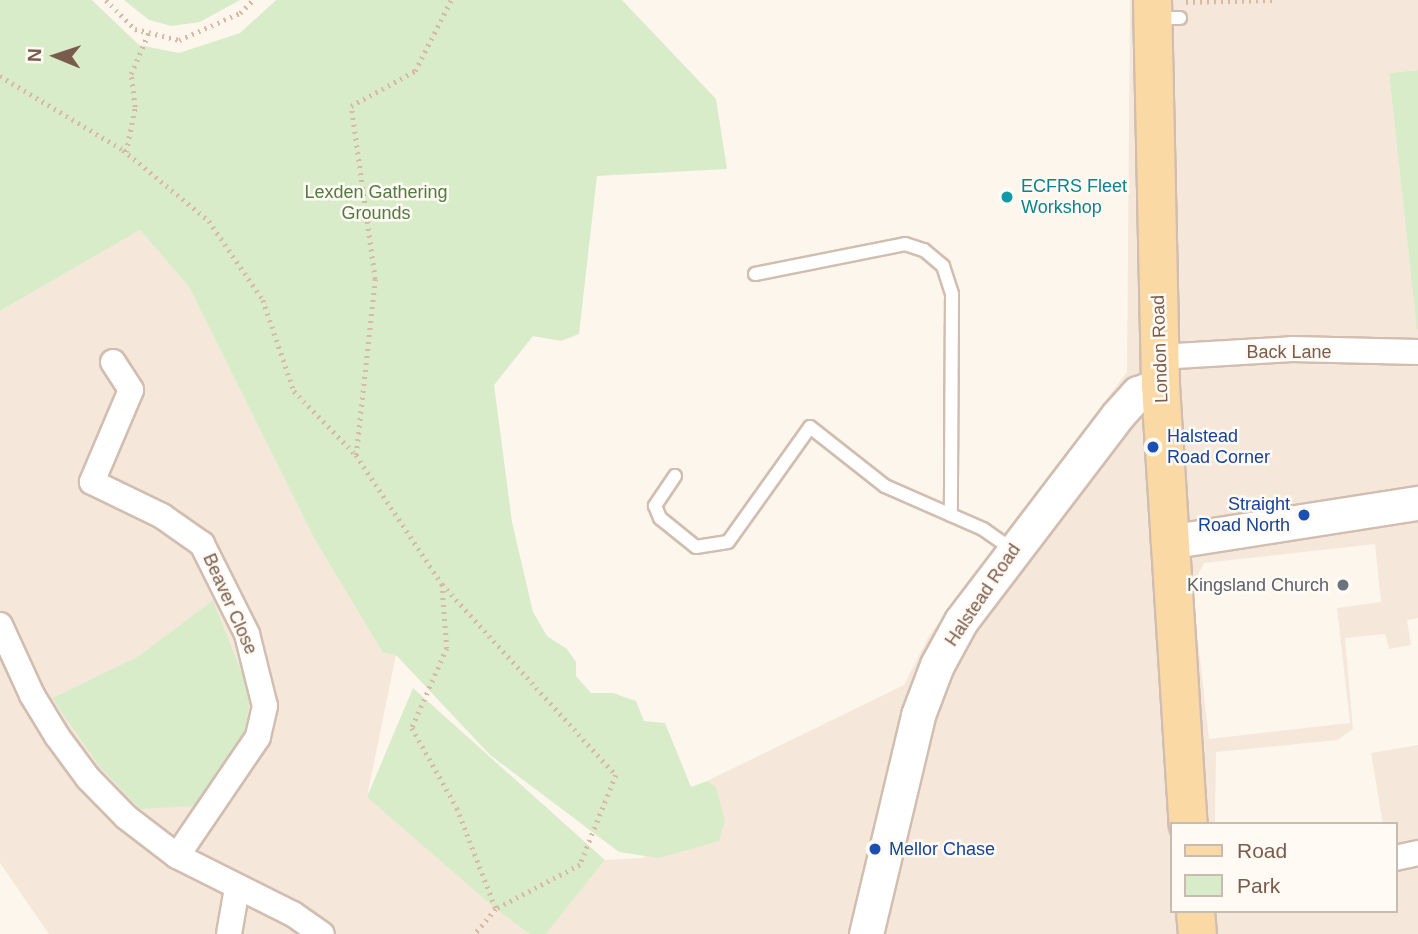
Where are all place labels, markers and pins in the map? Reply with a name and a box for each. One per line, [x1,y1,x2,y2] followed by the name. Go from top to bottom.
[1021,176,1127,218] place label: ECFRS Fleet Workshop
[999,189,1015,205] marker: ECFRS Fleet Workshop
[1167,426,1270,468] place label: Halstead Road Corner
[1145,439,1161,455] marker: Halstead Road Corner
[1198,494,1290,536] place label: Straight Road North
[1296,507,1312,523] marker: Straight Road North
[1187,574,1329,596] place label: Kingsland Church
[1335,577,1351,593] marker: Kingsland Church
[889,838,995,860] place label: Mellor Chase
[867,841,883,857] marker: Mellor Chase

